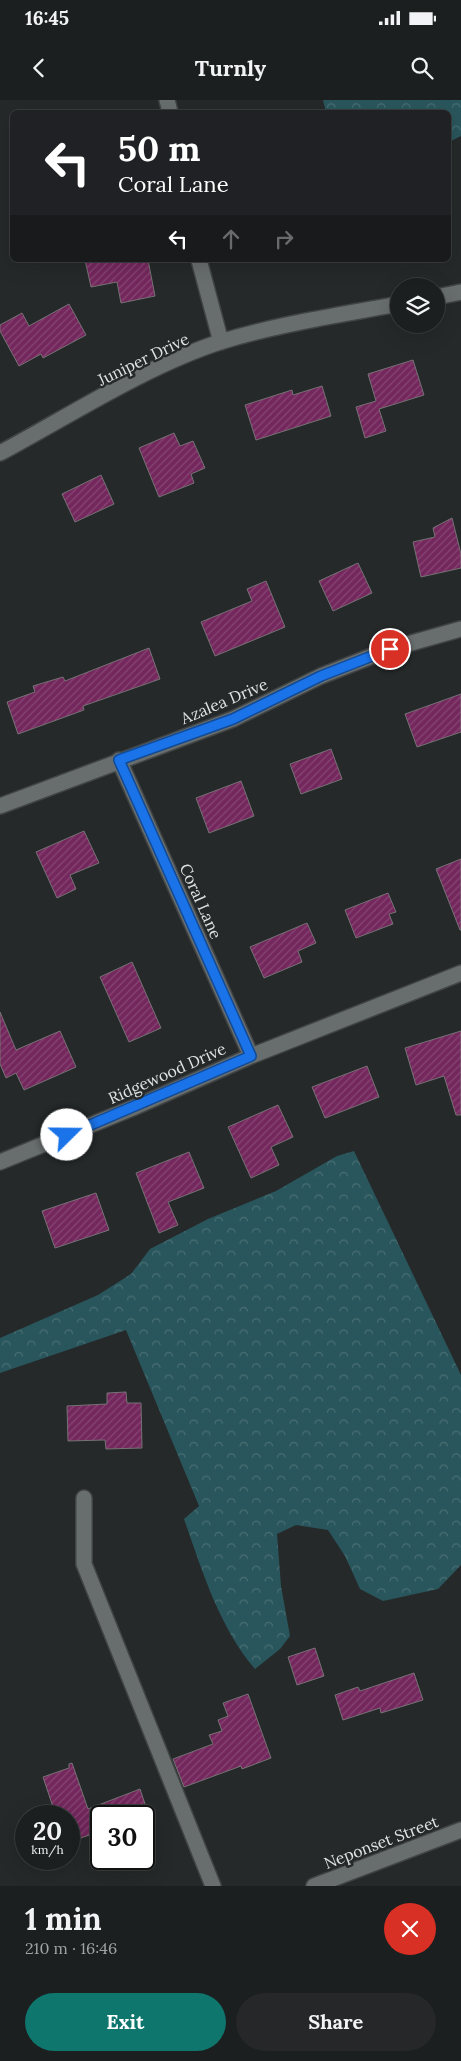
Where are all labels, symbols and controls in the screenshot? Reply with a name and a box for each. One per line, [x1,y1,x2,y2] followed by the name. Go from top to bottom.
[25,6,69,30] text: 16:45
[25,54,53,82] icon: back
[195,54,266,82] text: Turnly
[408,54,436,82] icon: search
[118,126,201,171] text: 50 m
[35,130,100,195] icon: left
[118,170,229,198] text: Coral Lane
[164,225,192,253] icon: left
[217,225,245,253] icon: ahead
[270,225,298,253] icon: right
[390,278,445,333] map controls
[390,278,445,333] button: layers
[93,328,192,390] street label: Juniper Drive
[369,628,411,670] pin
[376,635,404,663] icon: arrive
[177,674,271,729] street label: Azalea Drive
[176,860,227,942] street label: Coral Lane
[105,1038,229,1108] street label: Ridgewood Drive
[40,1108,92,1160] position arrow
[90,1805,155,1870] speed limit sign: 30
[321,1811,442,1873] street label: Neponset Street
[33,1815,62,1847] text: 20
[31,1842,64,1857] text: km/h
[25,1900,102,1938] text: 1 min
[384,1903,436,1955] button: close
[25,1938,117,1958] text: 210 m · 16:46
[25,1993,226,2051] button: Exit
[236,1993,436,2051] button: Share

